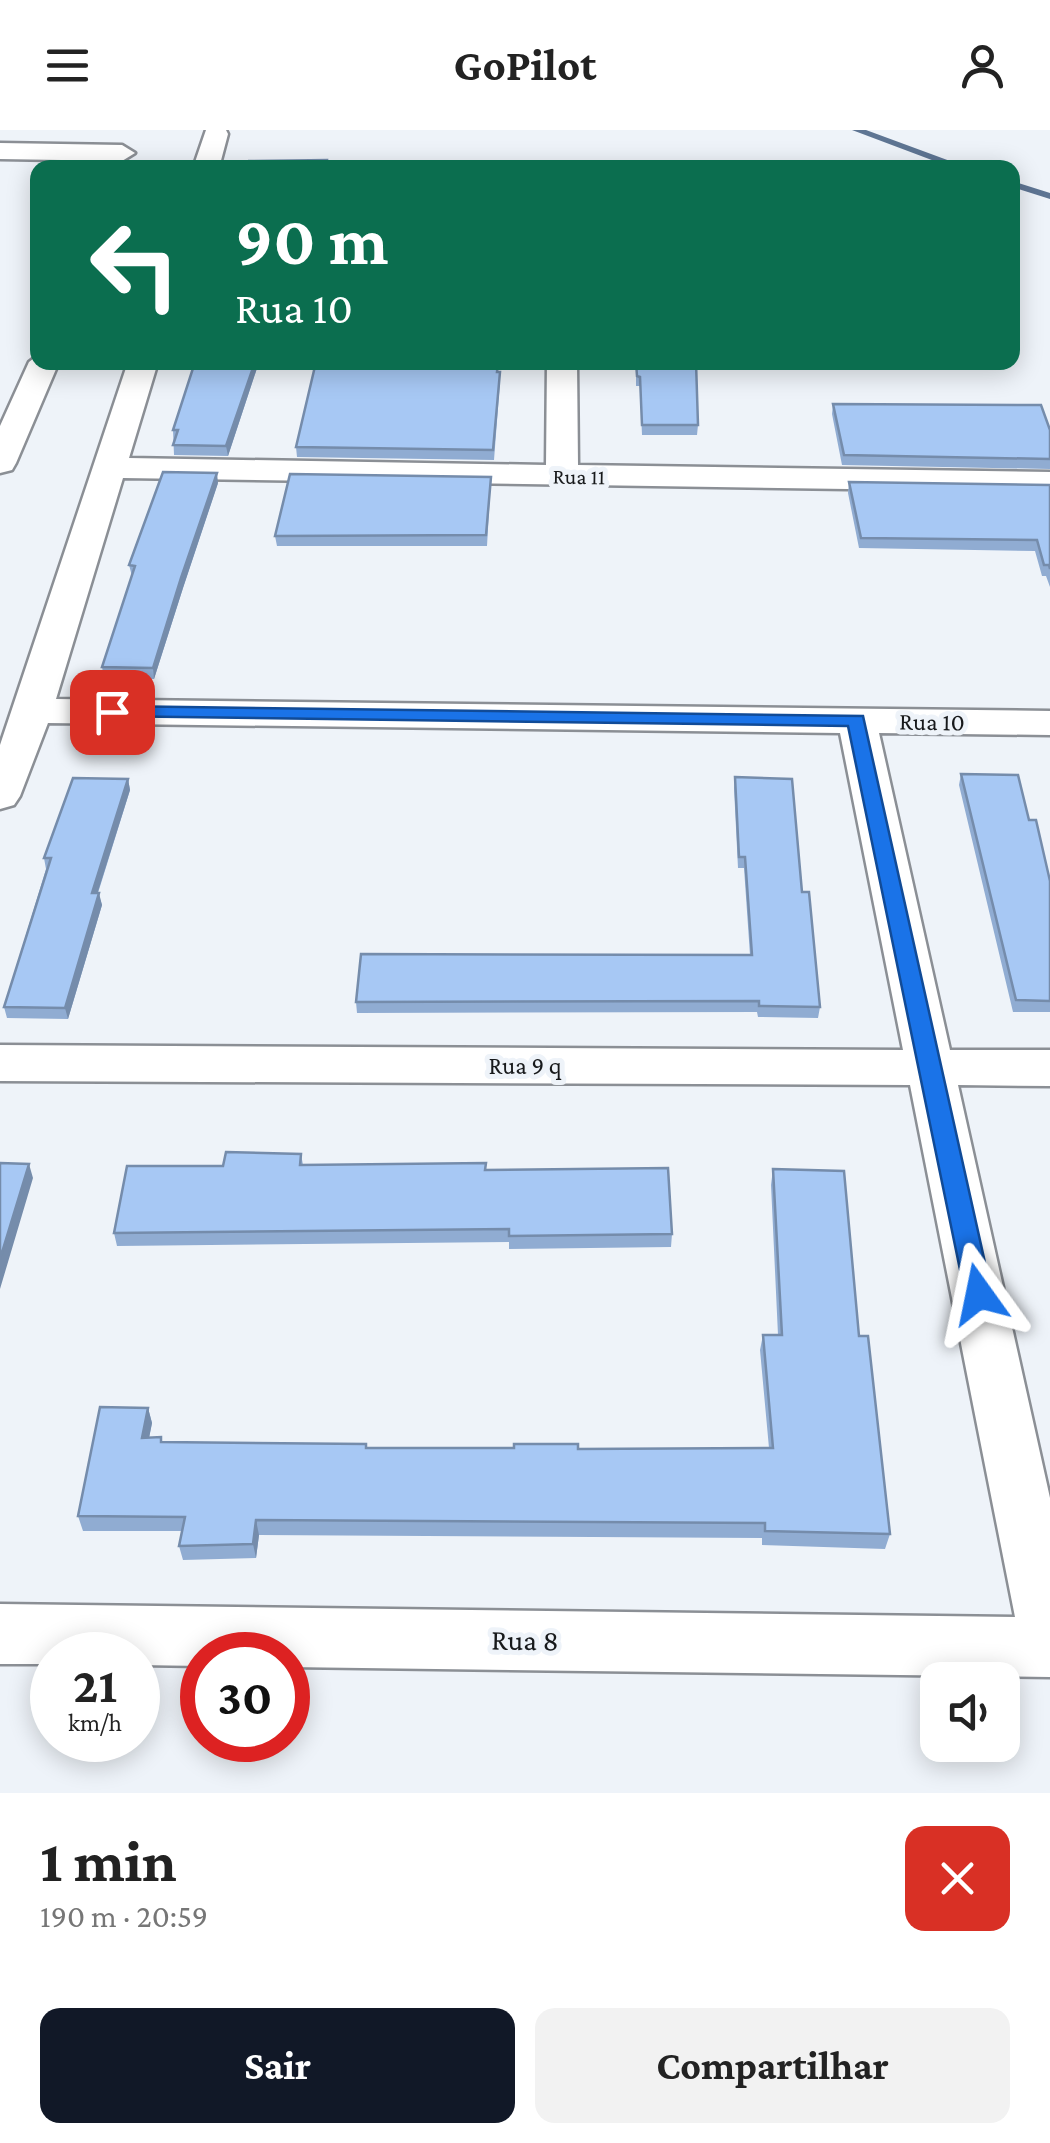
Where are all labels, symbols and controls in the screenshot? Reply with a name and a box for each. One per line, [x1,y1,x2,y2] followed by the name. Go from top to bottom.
[40,38,95,93] icon: menu
[955,38,1010,93] icon: person
[453,40,597,90] text: GoPilot
[70,200,200,330] icon: left
[235,201,388,279] text: 90 m
[235,283,353,333] text: Rua 10
[553,464,605,489] street label: Rua 11
[70,670,155,755] pin
[85,685,140,740] icon: arrive
[899,707,965,736] street label: Rua 10
[488,1052,562,1080] street label: Rua 9 q
[927,1242,1031,1346] position arrow
[491,1622,559,1657] street label: Rua 8
[180,1632,310,1762] speed limit sign: 30
[73,1657,117,1713] text: 21
[920,1662,1020,1762] map controls
[920,1662,1020,1762] button: sound
[68,1709,122,1736] text: km/h
[905,1826,1010,1931] button: close
[40,1827,177,1894] text: 1 min
[40,1898,208,1934] text: 190 m · 20:59
[40,2008,515,2123] button: Sair
[535,2008,1010,2123] button: Compartilhar

